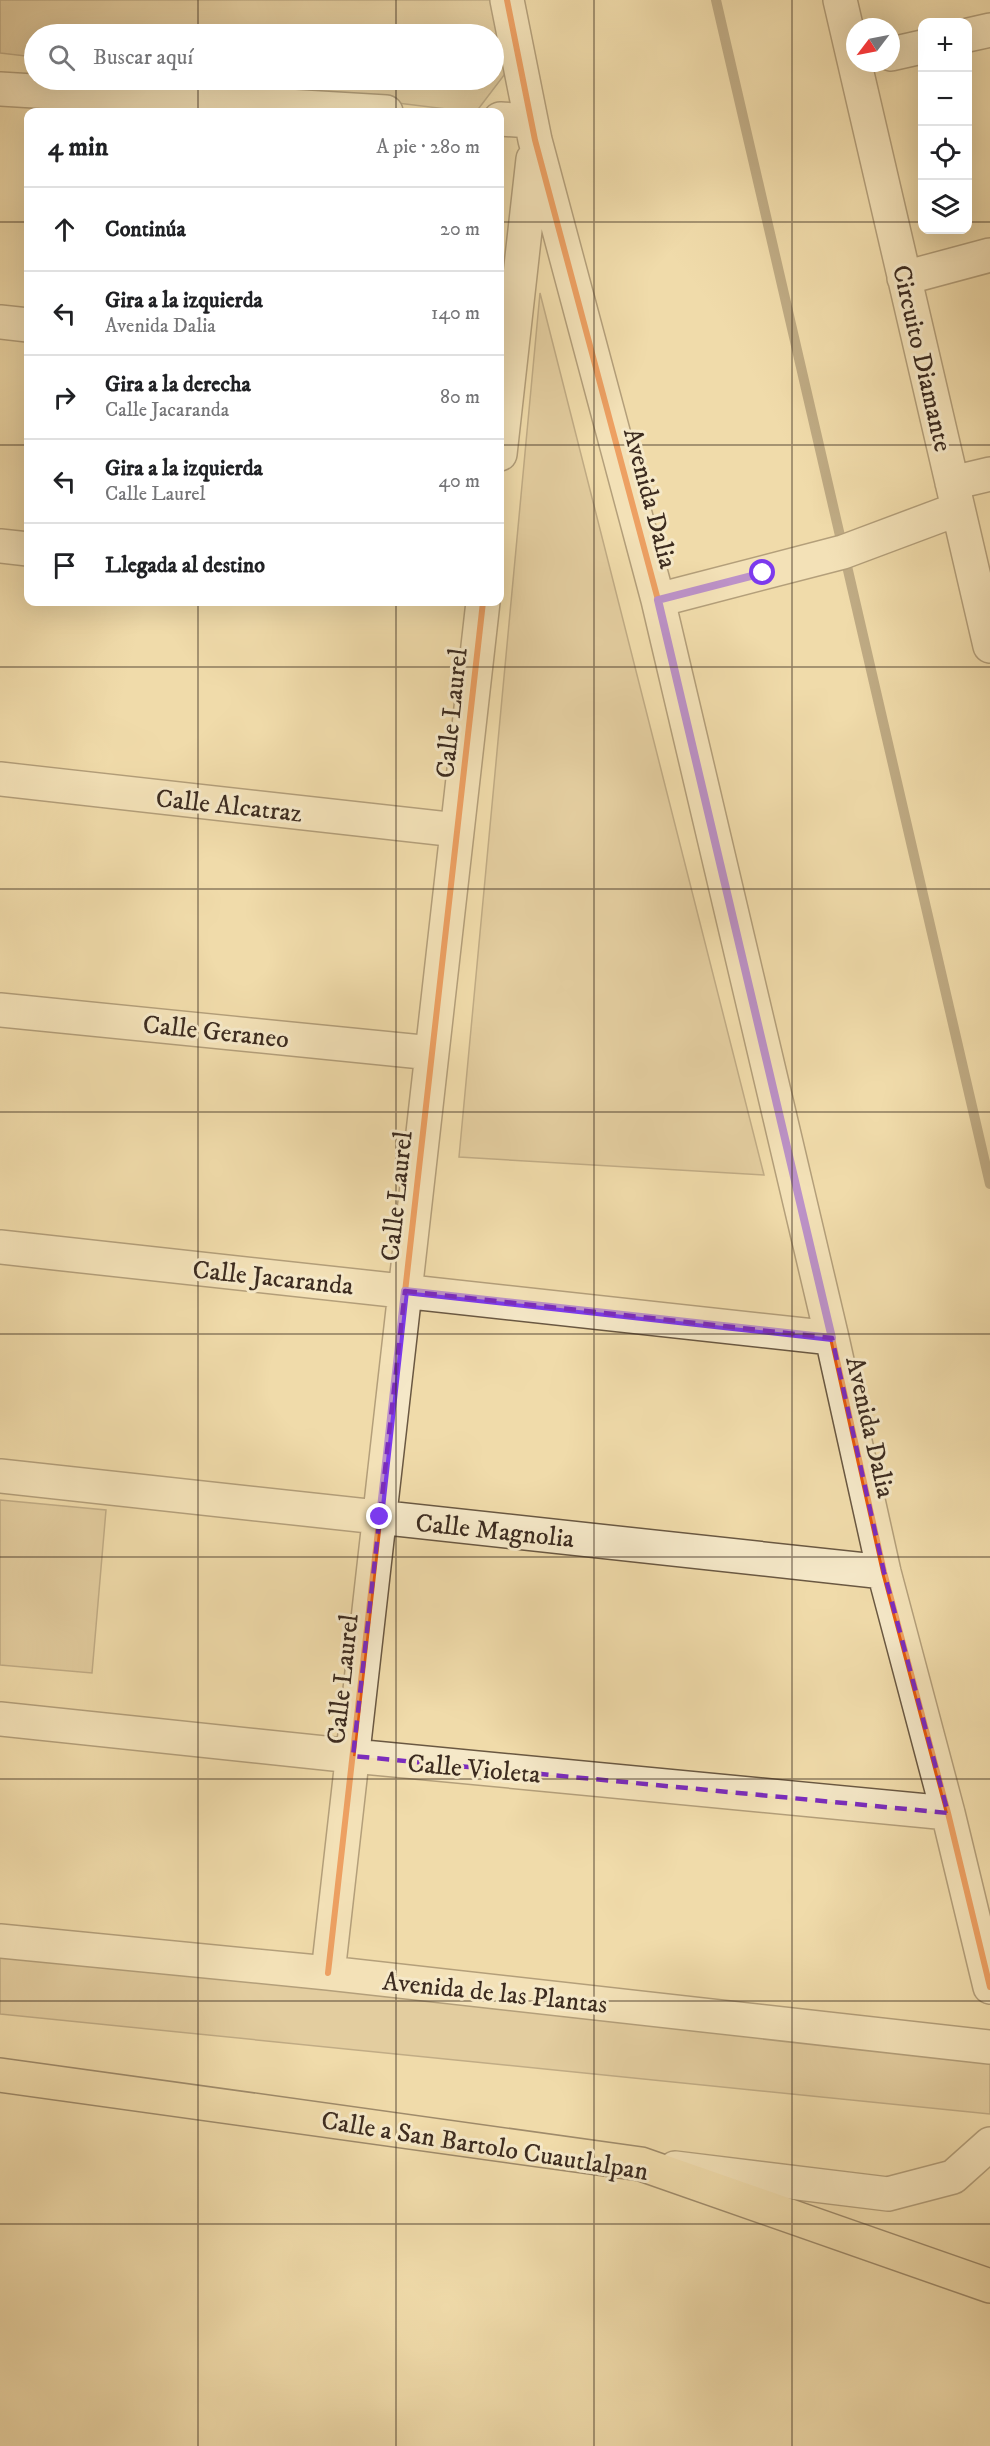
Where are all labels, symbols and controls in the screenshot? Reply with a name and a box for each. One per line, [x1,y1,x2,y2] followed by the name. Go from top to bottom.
[846,18,900,72] north arrow
[918,18,972,234] map controls
[918,18,972,72] button: +
[24,24,504,90] search box
[45,41,78,74] icon: search
[93,44,193,71] text: Buscar aquí
[918,72,972,126] button: −
[918,126,972,180] button: locate
[48,131,108,164] text: 4 min
[376,135,480,160] text: A pie · 280 m
[918,180,972,234] button: layers
[48,213,81,246] icon: ahead
[105,216,186,243] text: Continúa
[440,217,480,242] text: 20 m
[884,262,959,455] street label: Circuito Diamante
[105,287,263,314] text: Gira a la izquierda
[48,297,81,330] icon: left
[431,301,480,326] text: 140 m
[105,314,216,339] text: Avenida Dalia
[105,371,251,398] text: Gira a la derecha
[48,381,81,414] icon: right
[440,385,480,410] text: 80 m
[105,398,229,423] text: Calle Jacaranda
[615,425,684,572] street label: Avenida Dalia
[105,455,263,482] text: Gira a la izquierda
[48,465,81,498] icon: left
[438,469,480,494] text: 40 m
[105,482,206,507] text: Calle Laurel
[48,549,81,582] icon: arrive
[105,552,265,579] text: Llegada al destino
[749,559,775,585] route start
[429,646,476,780] street label: Calle Laurel
[154,782,304,831] street label: Calle Alcatraz
[141,1008,291,1057] street label: Calle Geraneo
[374,1129,421,1263] street label: Calle Laurel
[191,1254,355,1303] street label: Calle Jacaranda
[837,1353,902,1501] street label: Avenida Dalia
[366,1503,392,1529] route end
[414,1507,576,1556] street label: Calle Magnolia
[320,1612,367,1746] street label: Calle Laurel
[406,1747,542,1792] street label: Calle Violeta
[381,1965,609,2022] street label: Avenida de las Plantas
[319,2104,651,2189] street label: Calle a San Bartolo Cuautlalpan

